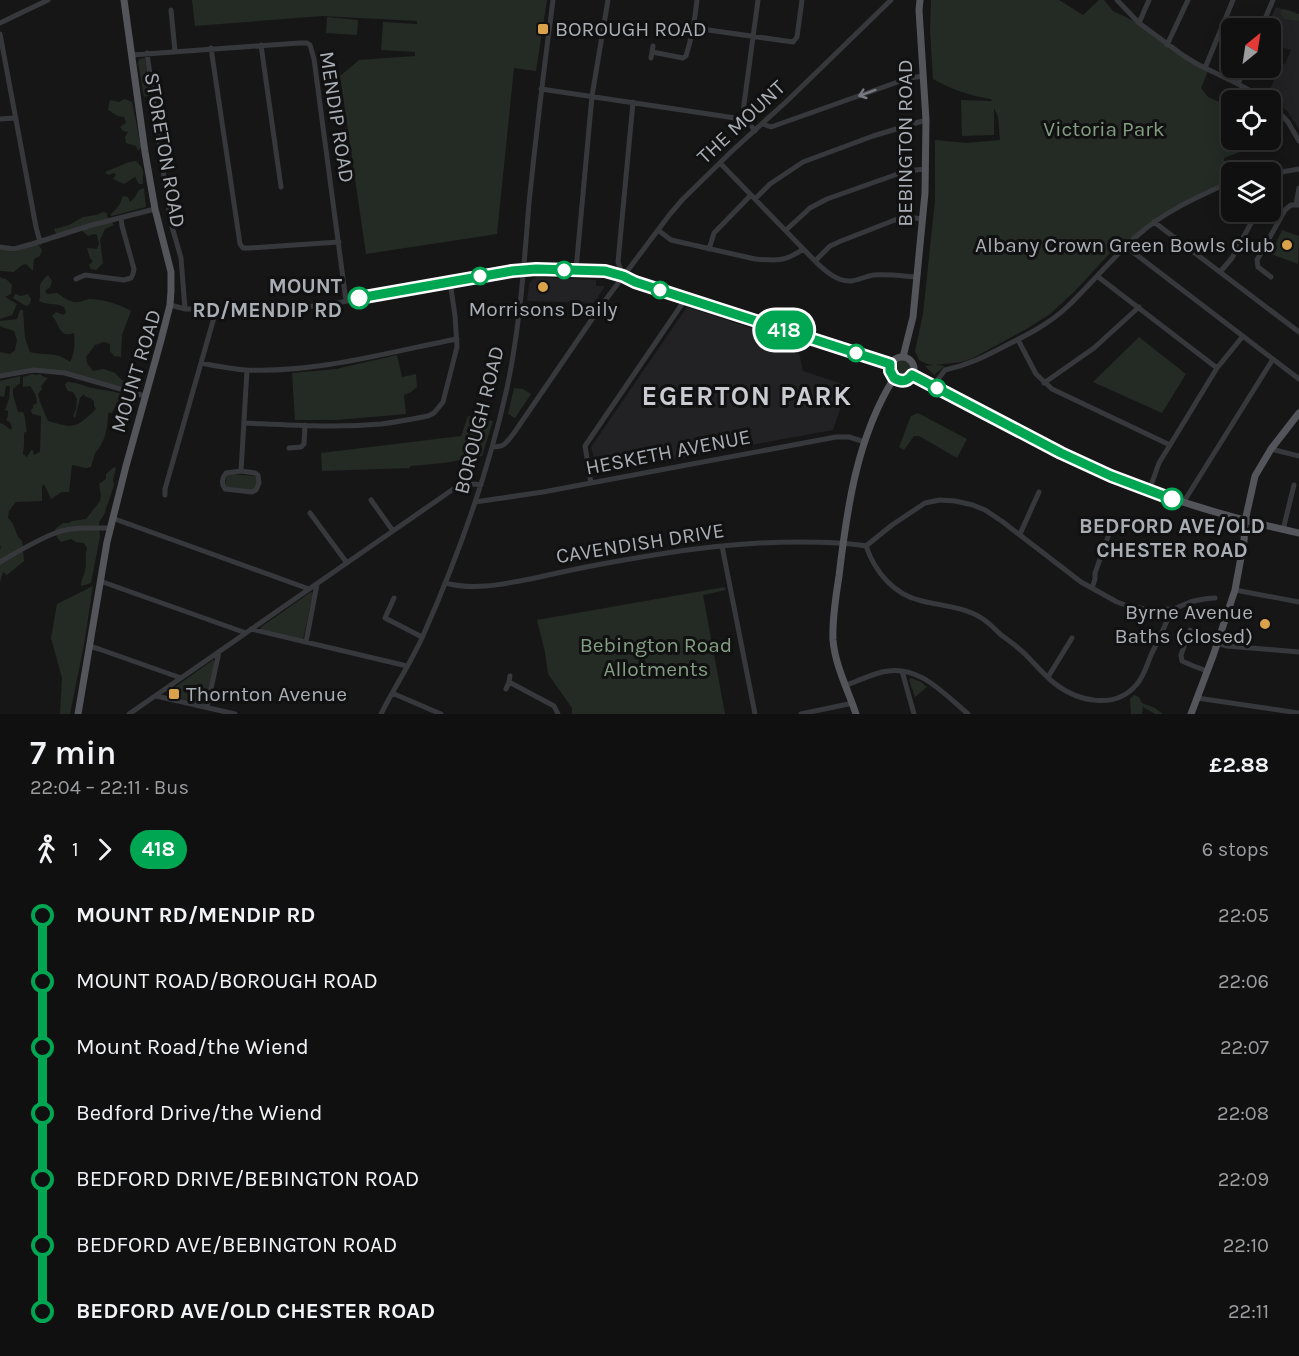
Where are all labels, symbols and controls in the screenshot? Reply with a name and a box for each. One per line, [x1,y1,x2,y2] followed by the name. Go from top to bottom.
[555,17,707,41] place label: BOROUGH ROAD
[1221,18,1281,78] north arrow
[1221,18,1281,222] map controls
[536,22,550,36] marker: BOROUGH ROAD
[315,50,359,184] street label: MENDIP ROAD
[893,59,917,227] street label: BEBINGTON ROAD
[140,71,190,229] street label: STORETON ROAD
[692,75,790,169] street label: THE MOUNT
[858,88,877,99] one-way arrow
[1221,90,1281,150] button: locate
[1043,117,1165,141] park label: Victoria Park
[1221,162,1281,222] button: layers
[975,233,1275,257] place label: Albany Crown Green Bowls Club
[1280,238,1294,252] marker: Albany Crown Green Bowls Club
[555,261,573,279] unlabelled marker
[471,267,489,285] unlabelled marker
[192,274,343,322] place label: MOUNT RD/MENDIP RD
[536,280,550,294] marker: Morrisons Daily
[651,281,669,299] unlabelled marker
[348,287,370,309] marker: MOUNT RD/MENDIP RD
[468,297,618,321] place label: Morrisons Daily
[106,307,166,435] street label: MOUNT ROAD
[750,310,818,350] line badge: 418
[767,318,801,342] text: 418
[449,344,509,496] street label: BOROUGH ROAD
[847,344,865,362] unlabelled marker
[928,379,946,397] unlabelled marker
[642,380,852,412] district label: EGERTON PARK
[583,424,753,480] street label: HESKETH AVENUE
[1161,488,1183,510] marker: BEDFORD AVE/OLD CHESTER ROAD
[1079,514,1265,562] place label: BEDFORD AVE/OLD CHESTER ROAD
[554,518,726,568] street label: CAVENDISH DRIVE
[1114,600,1253,648] place label: Byrne Avenue Baths (closed)
[1258,617,1272,631] marker: Byrne Avenue Baths (closed)
[580,633,732,681] park label: Bebington Road Allotments
[186,682,347,706] place label: Thornton Avenue
[167,687,181,701] marker: Thornton Avenue
[30,734,117,772] text: 7 min
[1209,752,1269,778] text: £2.88
[30,776,189,799] text: 22:04 – 22:11 · Bus
[30,833,63,866] icon: walk
[88,833,121,866] icon: forward
[142,837,175,861] text: 418
[72,838,79,861] text: 1
[1202,838,1269,861] text: 6 stops
[76,902,315,928] text: MOUNT RD/MENDIP RD
[1218,904,1269,927] text: 22:05
[76,968,378,994] text: MOUNT ROAD/BOROUGH ROAD
[1218,970,1269,993] text: 22:06
[76,1034,309,1060] text: Mount Road/the Wiend
[1220,1036,1269,1059] text: 22:07
[76,1100,323,1126] text: Bedford Drive/the Wiend
[1217,1102,1269,1125] text: 22:08
[76,1166,419,1192] text: BEDFORD DRIVE/BEBINGTON ROAD
[1218,1168,1269,1191] text: 22:09
[76,1232,397,1258] text: BEDFORD AVE/BEBINGTON ROAD
[1223,1234,1269,1257] text: 22:10
[76,1298,435,1324] text: BEDFORD AVE/OLD CHESTER ROAD
[1228,1300,1269,1323] text: 22:11

